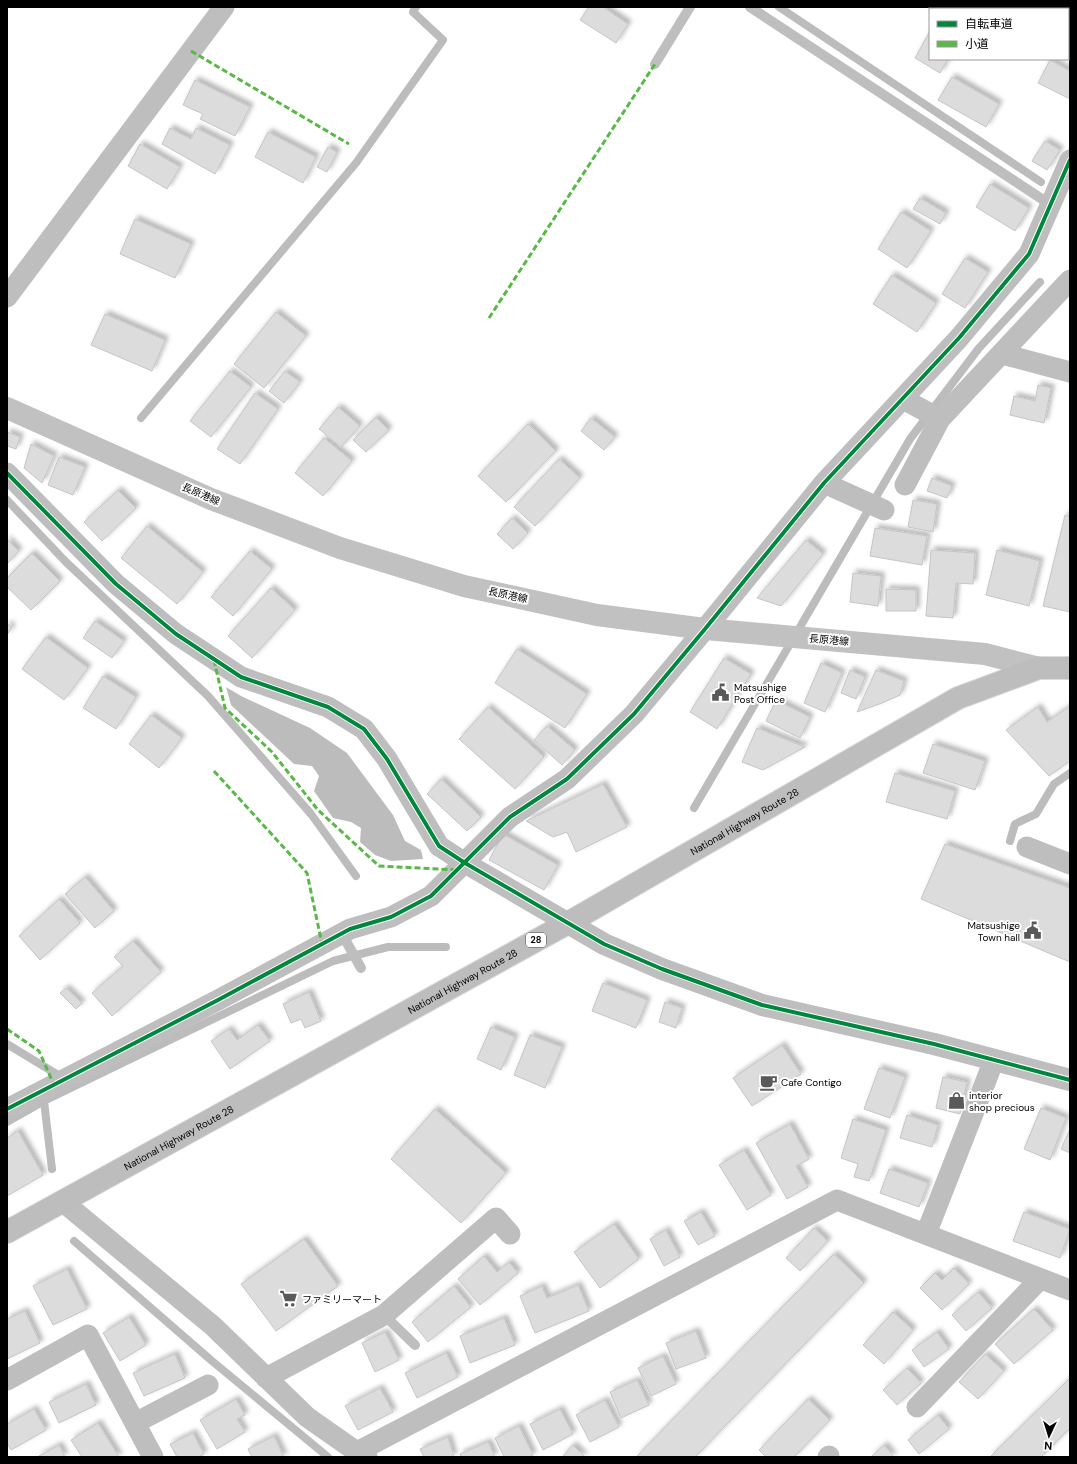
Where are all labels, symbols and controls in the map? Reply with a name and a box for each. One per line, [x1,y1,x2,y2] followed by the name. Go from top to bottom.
[929,8,1069,60] legend
[965,16,1013,32] text: 自転車道
[965,36,989,52] text: 小道
[180,480,222,508] street label: 長原港線
[487,584,529,606] street label: 長原港線
[809,632,849,648] street label: 長原港線
[734,681,787,706] place label: Matsushige Post Office
[711,683,731,703] public building icon: Matsushige Post Office
[688,785,801,858] street label: National Highway Route 28
[967,919,1020,944] place label: Matsushige Town hall
[1023,921,1043,941] public building icon: Matsushige Town hall
[526,933,546,947] road number: 28
[405,946,520,1017] street label: National Highway Route 28
[758,1072,778,1092] cafe icon: Cafe Contigo
[781,1076,842,1089] place label: Cafe Contigo
[969,1089,1035,1114] place label: interior shop precious
[946,1091,966,1111] shop icon: interior shop precious
[122,1102,236,1173] street label: National Highway Route 28
[279,1289,299,1309] supermarket icon: ファミリーマート
[302,1293,382,1306] place label: ファミリーマート
[1029,1416,1069,1456] north arrow
[1044,1439,1053,1453] text: N

